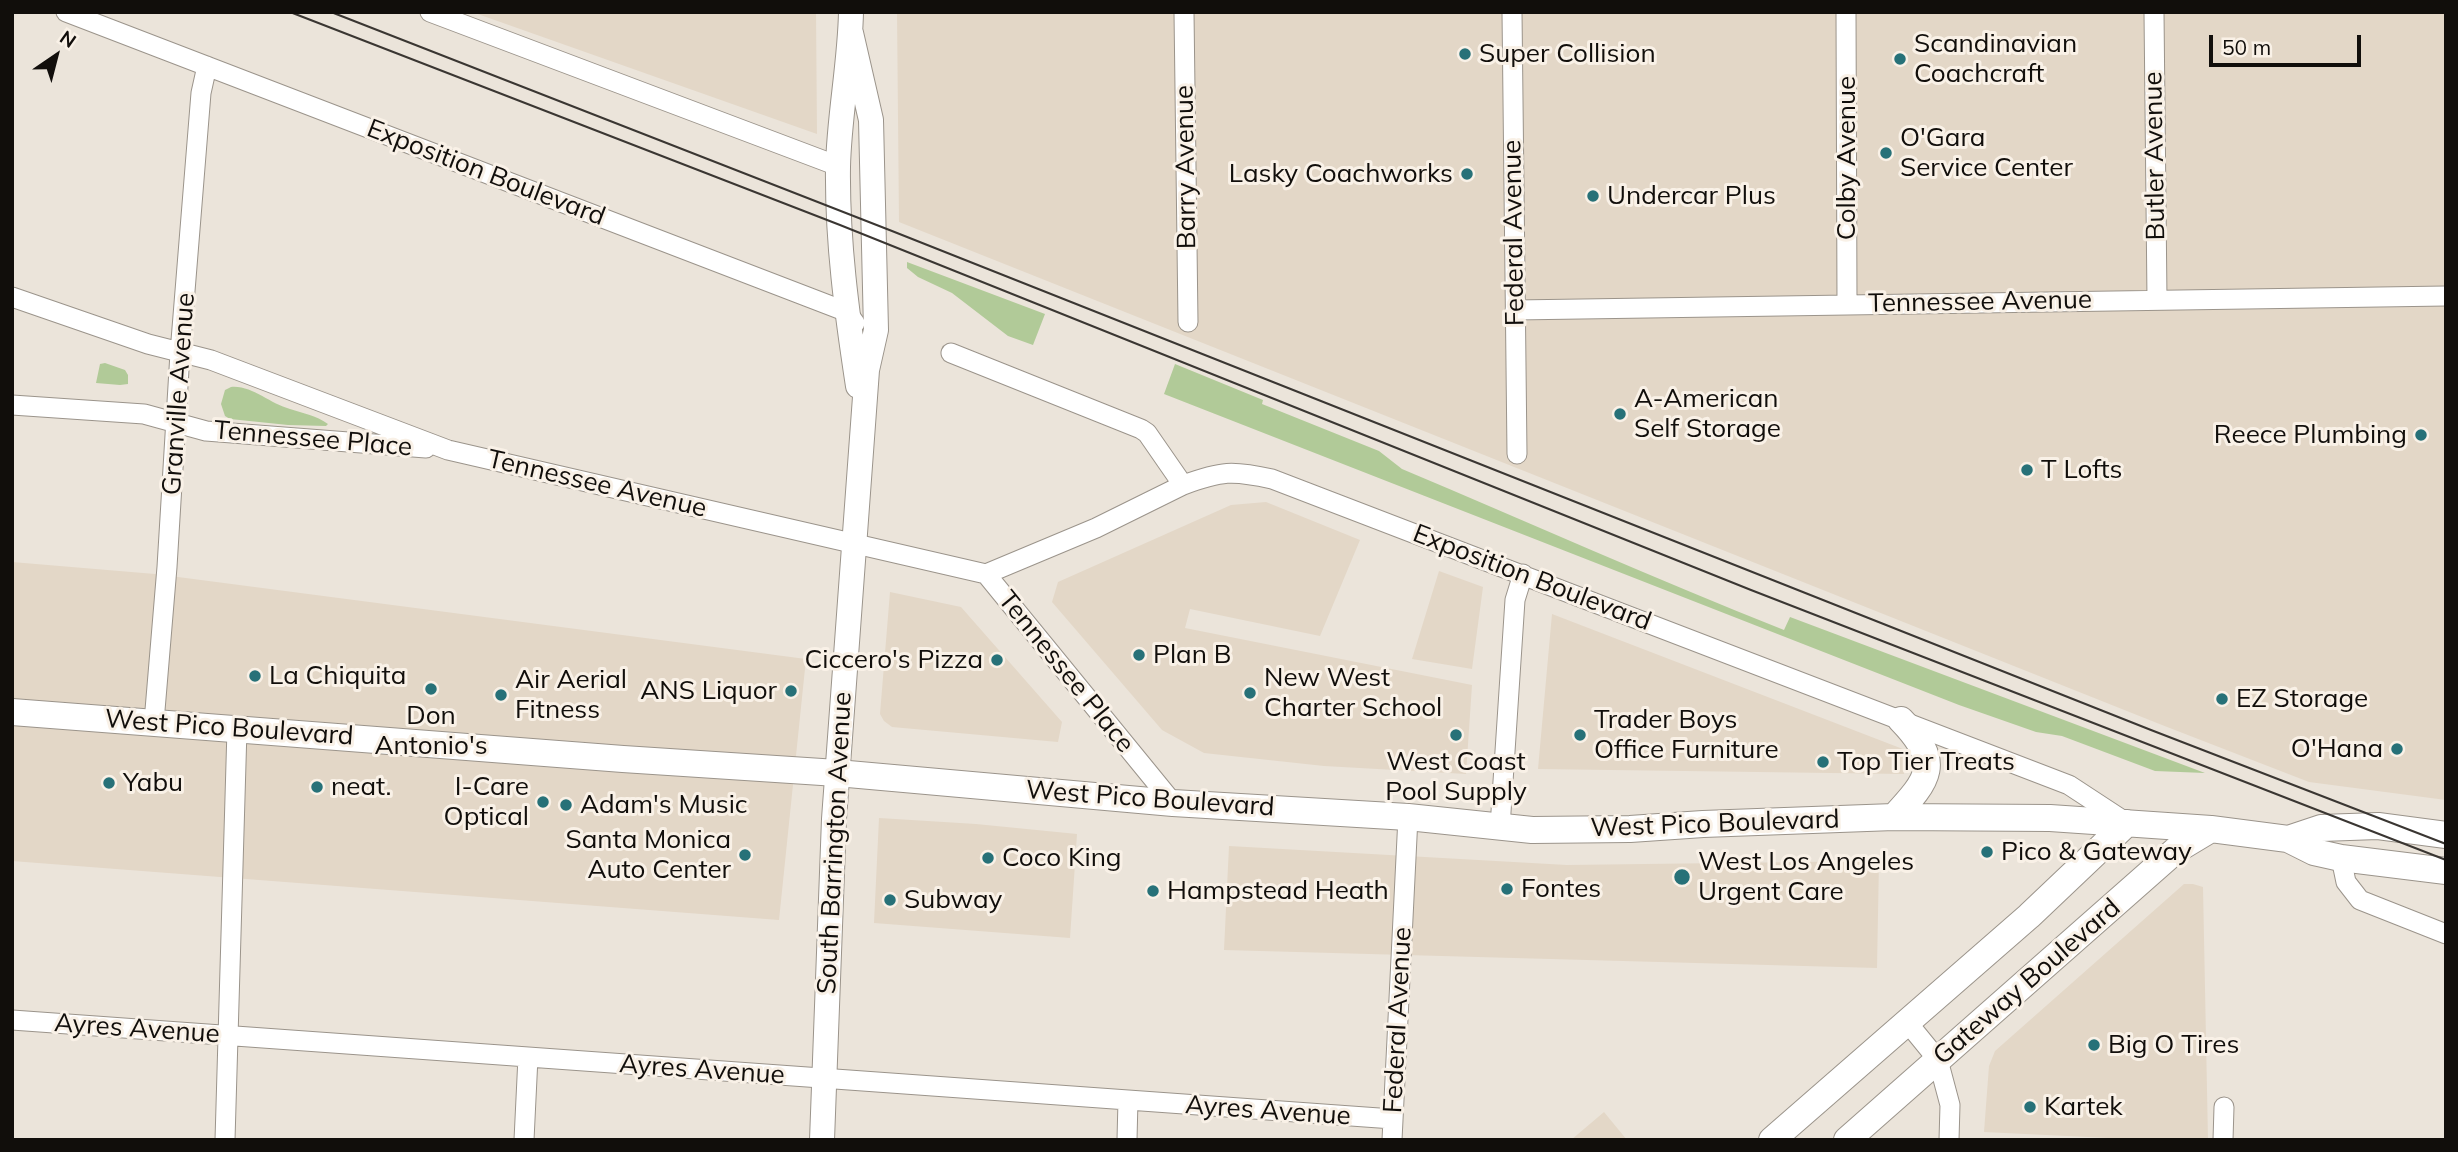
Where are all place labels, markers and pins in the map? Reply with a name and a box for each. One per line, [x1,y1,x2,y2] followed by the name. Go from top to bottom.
[1914,28,2077,90] place label: Scandinavian Coachcraft
[1479,38,1656,70] place label: Super Collision
[1457,46,1473,62] marker: Super Collision
[1892,51,1908,67] marker: Scandinavian Coachcraft
[1900,122,2073,184] place label: O'Gara Service Center
[1878,145,1894,161] marker: O'Gara Service Center
[1229,158,1453,190] place label: Lasky Coachworks
[1459,166,1475,182] marker: Lasky Coachworks
[1607,180,1776,212] place label: Undercar Plus
[1585,188,1601,204] marker: Undercar Plus
[1634,383,1781,444] place label: A-American Self Storage
[1612,406,1628,422] marker: A-American Self Storage
[2214,419,2407,451] place label: Reece Plumbing
[2413,427,2429,443] marker: Reece Plumbing
[2041,454,2122,486] place label: T Lofts
[2019,462,2035,478] marker: T Lofts
[1153,639,1231,671] place label: Plan B
[805,644,983,676] place label: Ciccero's Pizza
[1131,647,1147,663] marker: Plan B
[989,652,1005,668] marker: Ciccero's Pizza
[269,660,406,692] place label: La Chiquita
[1264,662,1442,724] place label: New West Charter School
[515,664,627,726] place label: Air Aerial Fitness
[247,668,263,684] marker: La Chiquita
[640,675,777,707] place label: ANS Liquor
[423,681,439,697] marker: Don Antonio's
[783,683,799,699] marker: ANS Liquor
[2236,683,2368,715] place label: EZ Storage
[1242,685,1258,701] marker: New West Charter School
[493,687,509,703] marker: Air Aerial Fitness
[2214,691,2230,707] marker: EZ Storage
[374,700,488,762] place label: Don Antonio's
[1594,704,1779,766] place label: Trader Boys Office Furniture
[1448,727,1464,743] marker: West Coast Pool Supply
[1572,727,1588,743] marker: Trader Boys Office Furniture
[2291,733,2383,765] place label: O'Hana
[2389,741,2405,757] marker: O'Hana
[1385,746,1527,808] place label: West Coast Pool Supply
[1837,746,2015,778] place label: Top Tier Treats
[1815,754,1831,770] marker: Top Tier Treats
[123,767,183,799] place label: Yabu
[331,771,391,803] place label: neat.
[444,771,529,832] place label: I-Care Optical
[101,775,117,791] marker: Yabu
[309,779,325,795] marker: neat.
[580,789,748,821] place label: Adam's Music
[535,794,551,810] marker: I-Care Optical
[558,797,574,813] marker: Adam's Music
[566,824,731,886] place label: Santa Monica Auto Center
[2001,836,2192,868] place label: Pico & Gateway
[1002,842,1122,874] place label: Coco King
[1979,844,1995,860] marker: Pico & Gateway
[1698,846,1914,908] place label: West Los Angeles Urgent Care
[737,847,753,863] marker: Santa Monica Auto Center
[980,850,996,866] marker: Coco King
[1672,867,1692,887] marker: West Los Angeles Urgent Care
[1521,873,1601,905] place label: Fontes
[1167,875,1389,907] place label: Hampstead Heath
[1499,881,1515,897] marker: Fontes
[1145,883,1161,899] marker: Hampstead Heath
[904,884,1002,916] place label: Subway
[882,892,898,908] marker: Subway
[2108,1029,2239,1061] place label: Big O Tires
[2086,1037,2102,1053] marker: Big O Tires
[2044,1091,2123,1123] place label: Kartek
[2022,1099,2038,1115] marker: Kartek

